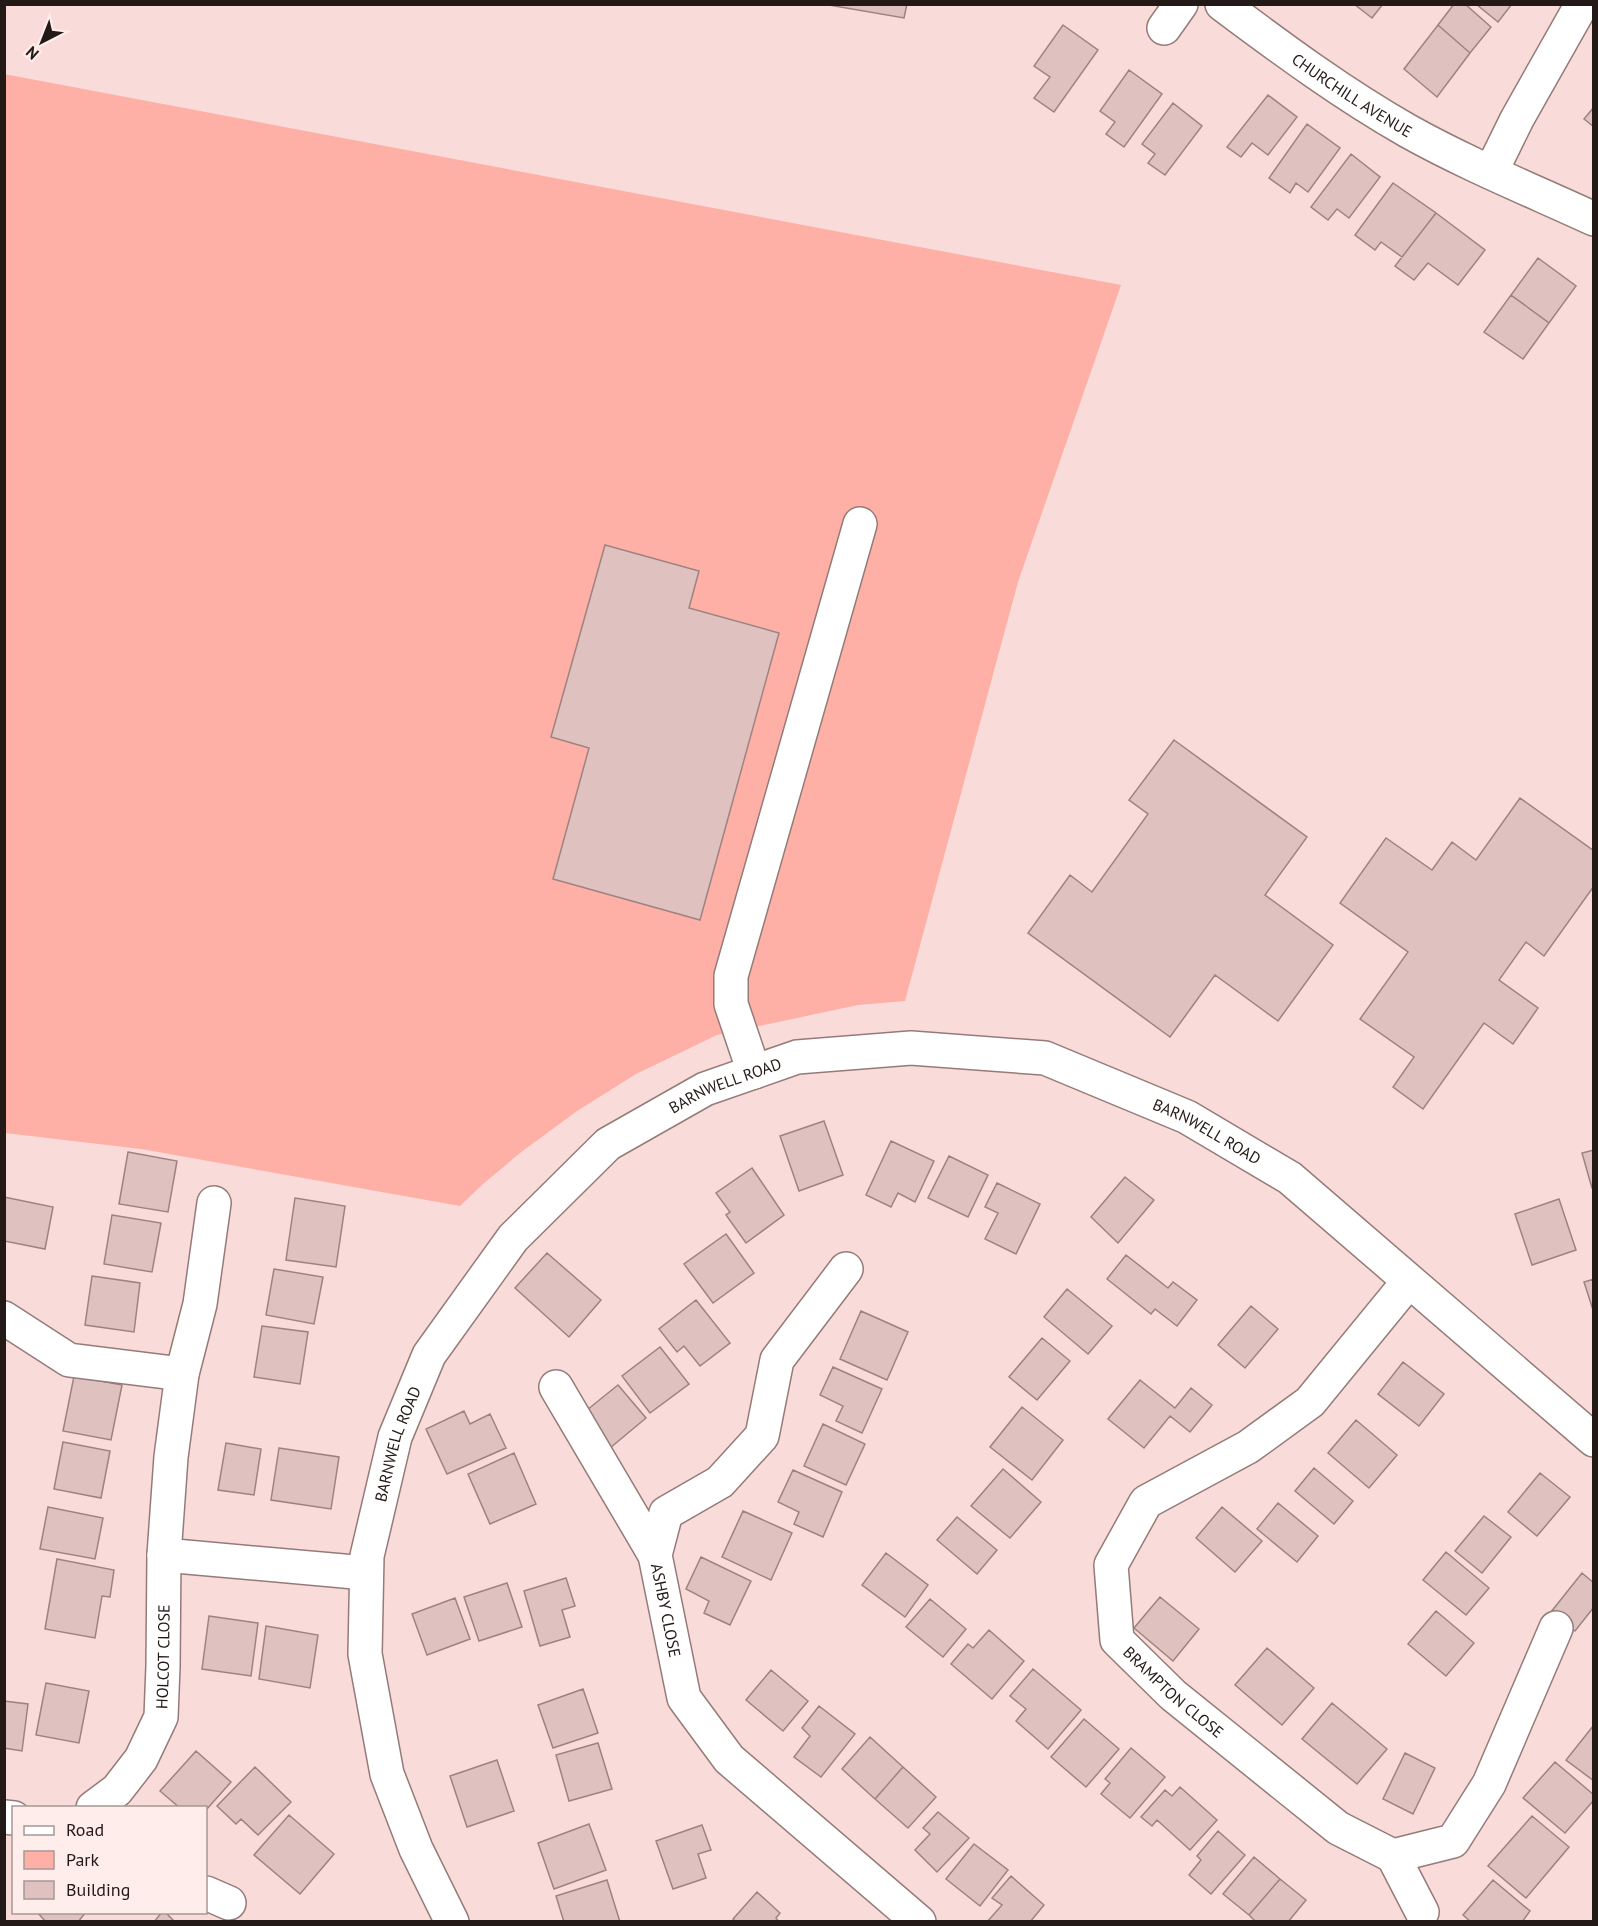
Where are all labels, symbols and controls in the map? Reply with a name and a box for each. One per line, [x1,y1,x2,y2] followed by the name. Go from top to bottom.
[12,12,72,72] north arrow
[21,42,43,64] text: N
[1288,49,1416,141] street label: CHURCHILL AVENUE
[665,1053,784,1118] street label: BARNWELL ROAD
[1150,1094,1265,1169] street label: BARNWELL ROAD
[370,1383,425,1504] street label: BARNWELL ROAD
[647,1562,685,1659] street label: ASHBY CLOSE
[151,1604,174,1710] street label: HOLCOT CLOSE
[1119,1642,1228,1742] street label: BRAMPTON CLOSE
[12,1806,207,1914] legend
[66,1818,104,1841] text: Road
[66,1848,99,1871] text: Park
[66,1878,130,1901] text: Building

